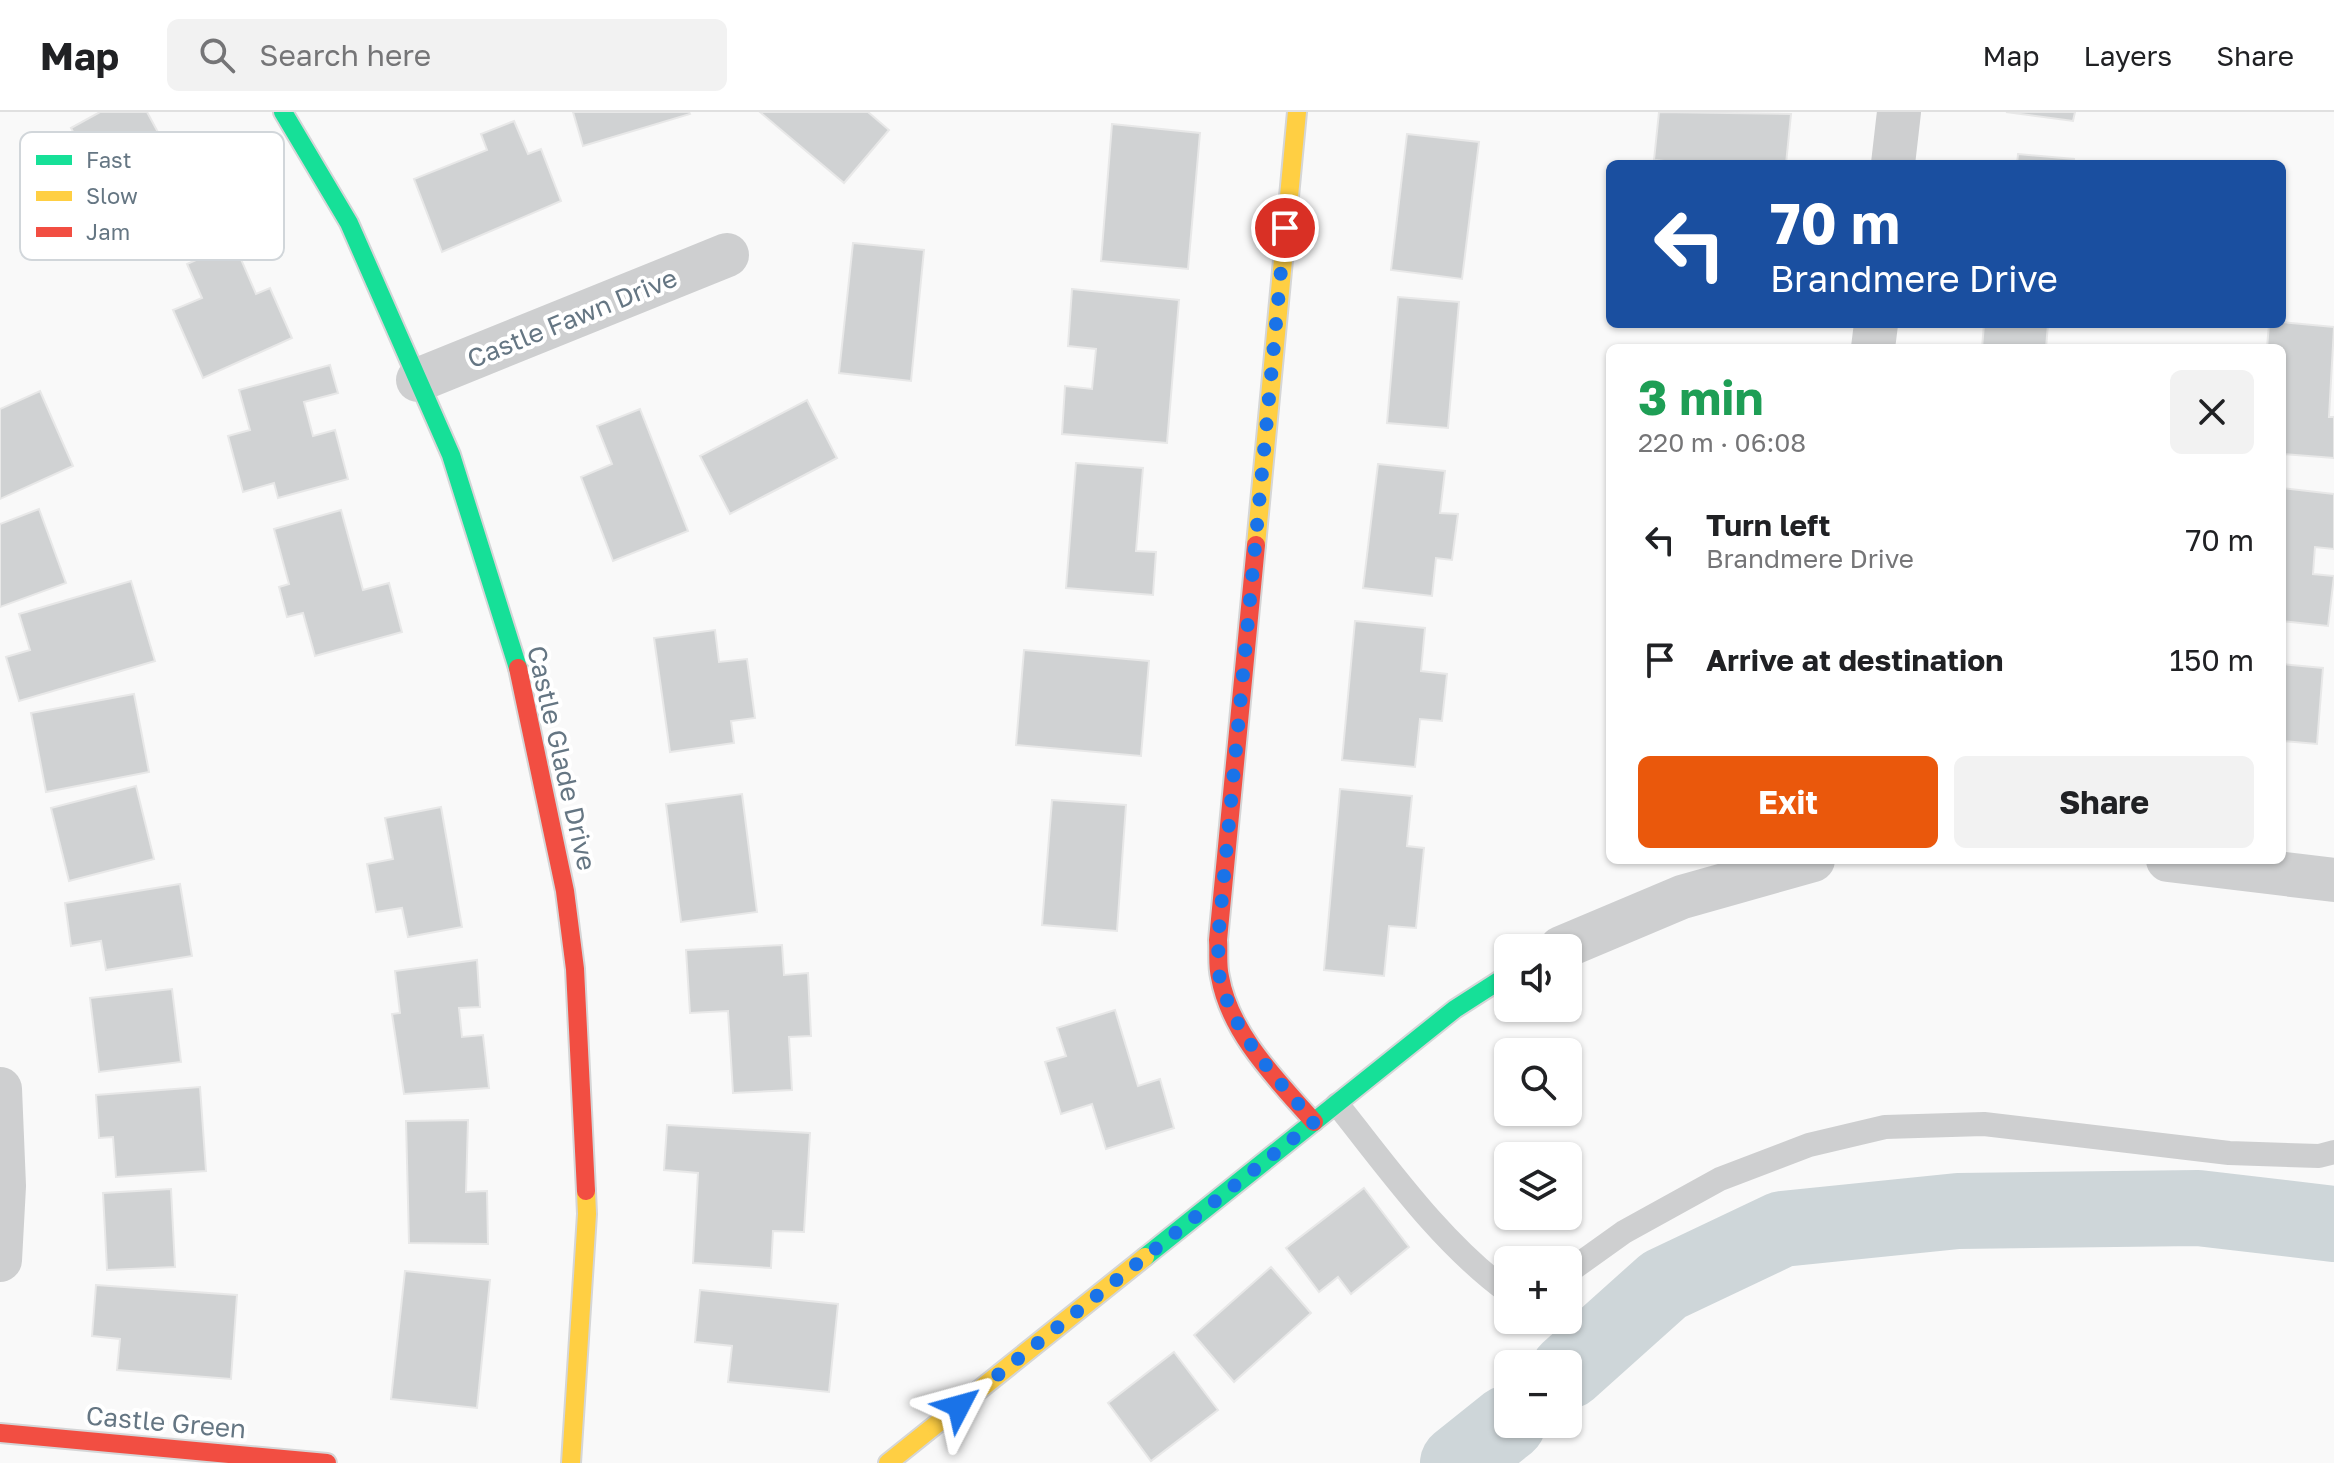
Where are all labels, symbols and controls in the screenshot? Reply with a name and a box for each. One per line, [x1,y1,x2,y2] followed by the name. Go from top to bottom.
[167,19,727,91] search box
[40,33,119,78] text: Map
[195,33,239,77] icon: search
[259,37,431,73] text: Search here
[1982,39,2040,72] text: Map
[2084,39,2172,72] text: Layers
[2216,39,2294,72] text: Share
[20,132,284,260] legend
[86,146,132,173] text: Fast
[86,182,138,209] text: Slow
[1770,189,1900,256] text: 70 m
[1638,192,1742,296] icon: left
[1251,194,1319,262] pin
[1263,206,1307,250] icon: arrive
[86,218,130,245] text: Jam
[1770,257,2058,300] text: Brandmere Drive
[463,262,681,374] street label: Castle Fawn Drive
[1638,368,1763,426] text: 3 min
[2170,370,2254,454] button: close
[1638,427,1806,458] text: 220 m · 06:08
[1706,507,1831,543] text: Turn left
[1638,518,1682,562] icon: left
[2185,522,2254,558] text: 70 m
[1706,543,1914,574] text: Brandmere Drive
[1638,638,1682,682] icon: arrive
[1706,642,2003,678] text: Arrive at destination
[2169,642,2254,678] text: 150 m
[521,643,603,873] street label: Castle Glade Drive
[1638,756,1938,848] button: Exit
[1954,756,2254,848] button: Share
[1494,934,1582,1438] map controls
[1494,934,1582,1022] button: sound
[1494,1038,1582,1126] button: search
[1494,1142,1582,1230] button: layers
[1494,1246,1582,1334] button: +
[1494,1350,1582,1438] button: −
[917,1364,1001,1448] position arrow
[85,1400,247,1444] street label: Castle Green

